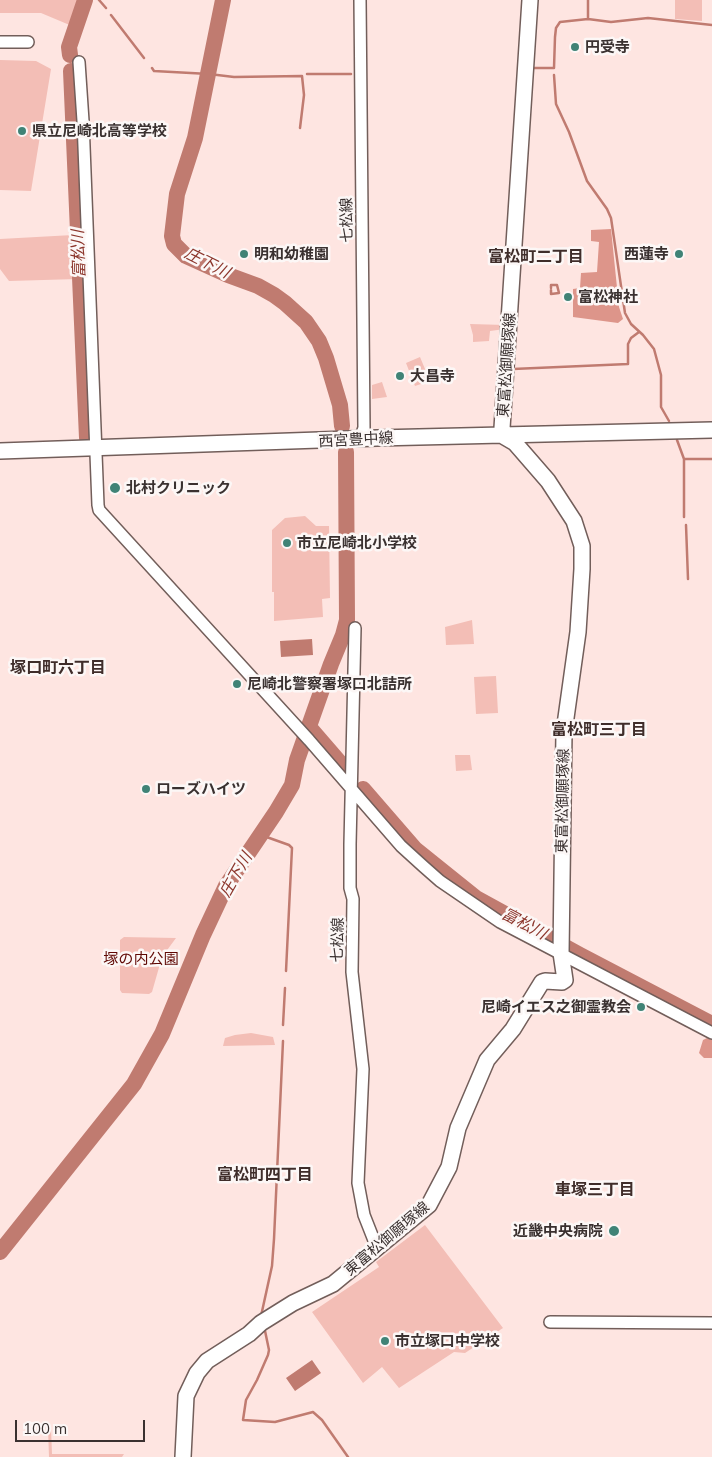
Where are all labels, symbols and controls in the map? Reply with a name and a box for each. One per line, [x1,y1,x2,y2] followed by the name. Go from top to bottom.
[585,38,630,56] place label: 円受寺
[569,41,581,53] marker: 円受寺
[32,122,167,140] place label: 県立尼崎北高等学校
[16,125,28,137] marker: 県立尼崎北高等学校
[338,197,356,243] street label: 七松線
[69,230,89,278] water label: 富松川
[181,244,233,282] water label: 庄下川
[254,245,329,263] place label: 明和幼稚園
[624,245,669,263] place label: 西蓮寺
[488,247,584,267] district label: 富松町二丁目
[238,248,250,260] marker: 明和幼稚園
[673,248,685,260] marker: 西蓮寺
[578,288,638,306] place label: 富松神社
[562,291,574,303] marker: 富松神社
[494,312,520,418] street label: 東富松御願塚線
[410,367,455,385] place label: 大昌寺
[394,370,406,382] marker: 大昌寺
[318,429,394,451] street label: 西宮豊中線
[126,479,231,497] place label: 北村クリニック
[108,481,122,495] marker: 北村クリニック
[297,534,417,552] place label: 市立尼崎北小学校
[281,537,293,549] marker: 市立尼崎北小学校
[10,658,106,678] district label: 塚口町六丁目
[247,675,412,693] place label: 尼崎北警察署塚口北詰所
[231,678,243,690] marker: 尼崎北警察署塚口北詰所
[551,720,647,740] district label: 富松町三丁目
[553,748,573,854] street label: 東富松御願塚線
[156,780,246,798] place label: ローズハイツ
[140,783,152,795] marker: ローズハイツ
[216,849,256,901] water label: 庄下川
[498,904,550,944] water label: 富松川
[329,917,347,963] street label: 七松線
[104,950,178,968] park label: 塚の内公園
[481,998,631,1016] place label: 尼崎イエス之御霊教会
[635,1001,647,1013] marker: 尼崎イエス之御霊教会
[217,1165,313,1185] district label: 富松町四丁目
[555,1180,635,1200] district label: 車塚三丁目
[341,1198,433,1280] street label: 東富松御願塚線
[513,1222,603,1240] place label: 近畿中央病院
[607,1224,621,1238] marker: 近畿中央病院
[395,1332,500,1350] place label: 市立塚口中学校
[379,1335,391,1347] marker: 市立塚口中学校
[18,1410,148,1442] scale bar
[23,1419,67,1438] text: 100 m

